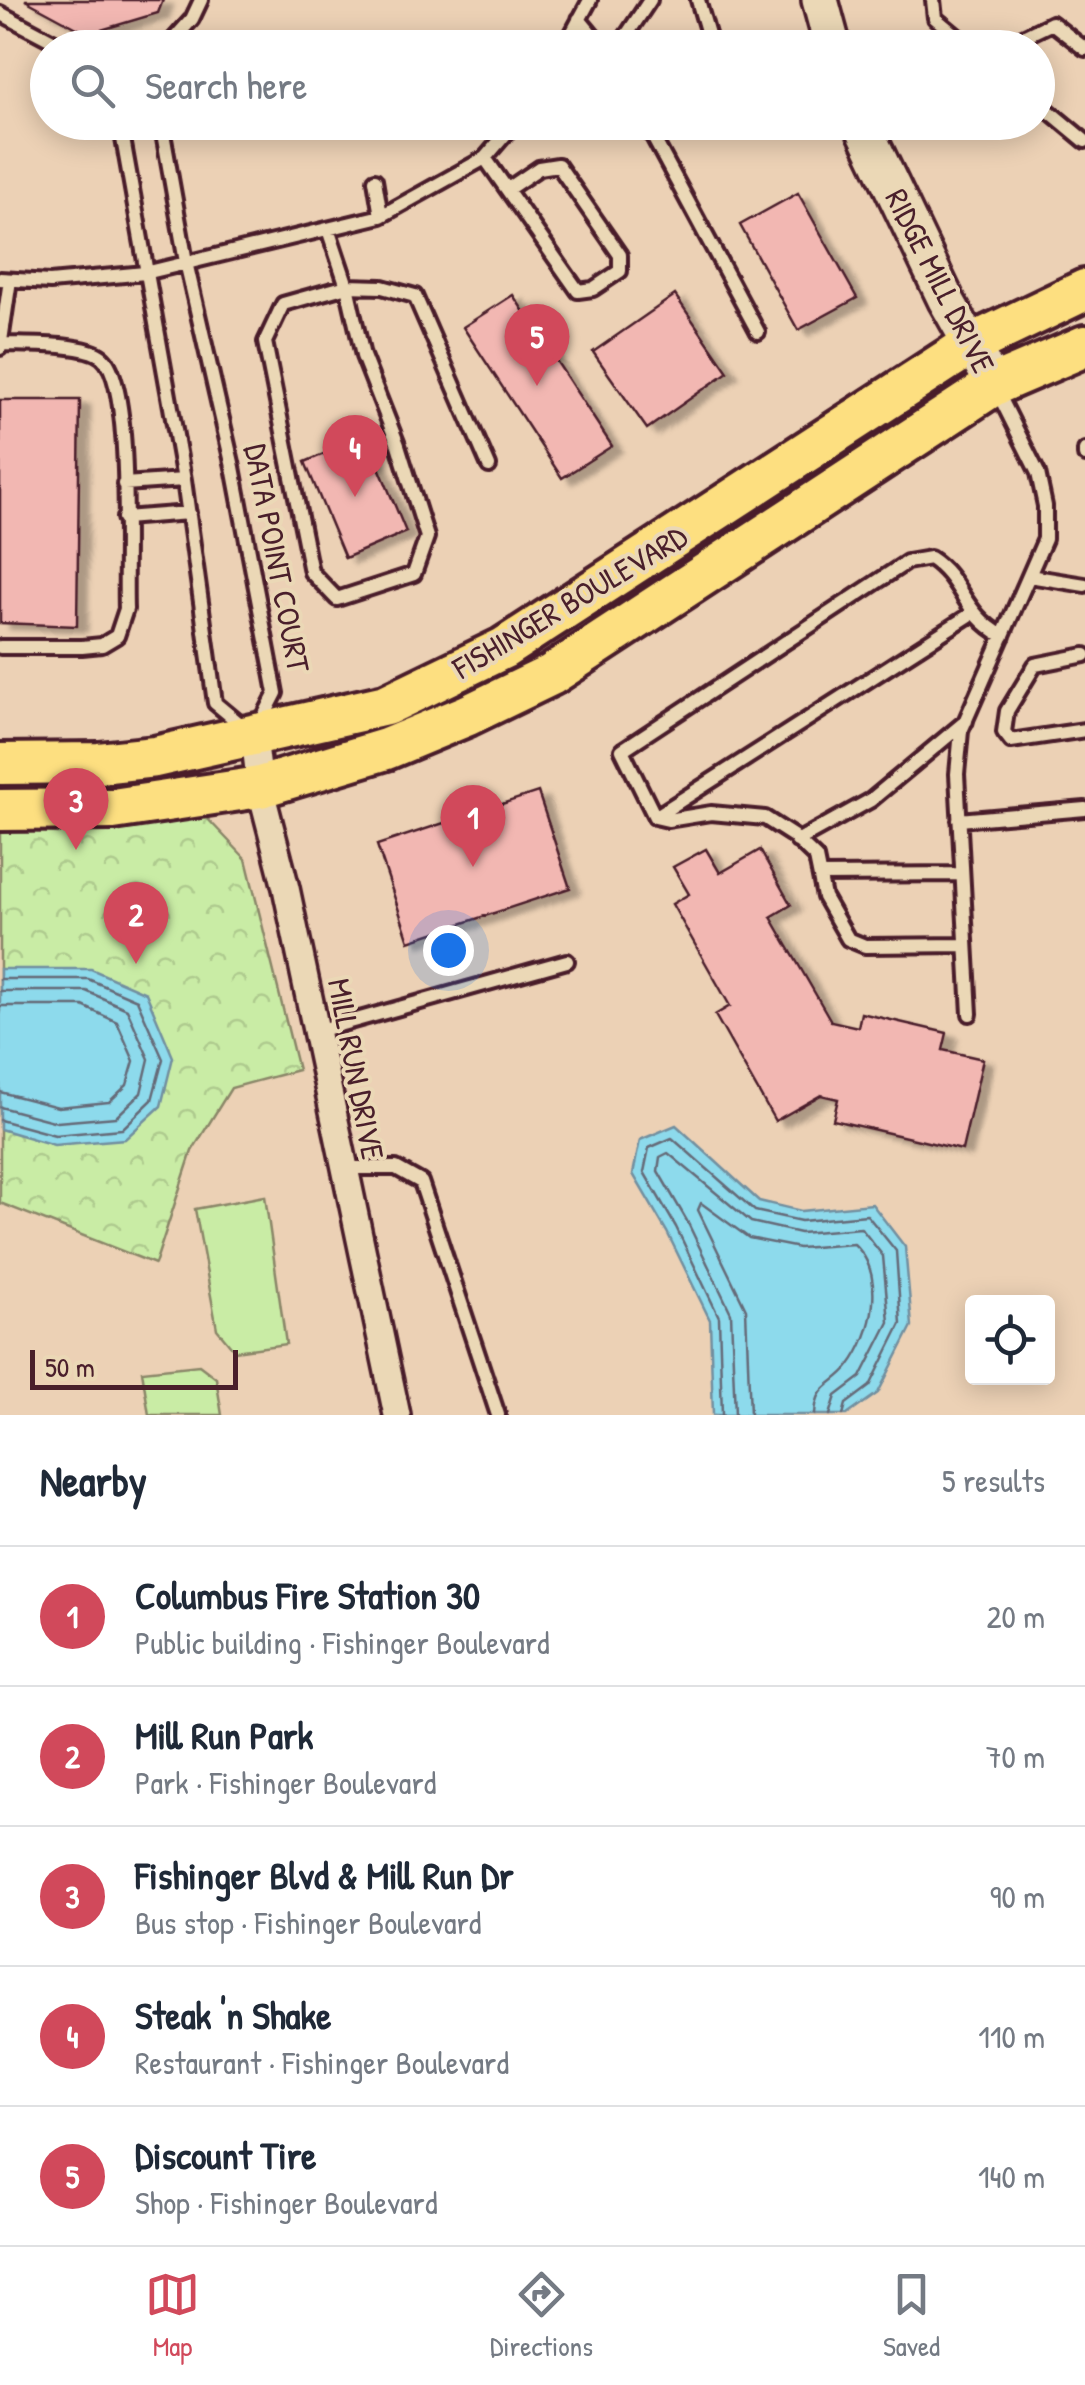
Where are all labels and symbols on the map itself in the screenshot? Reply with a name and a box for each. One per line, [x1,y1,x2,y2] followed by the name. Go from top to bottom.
[876,181,1005,380] street label: RIDGE MILL DRIVE
[504,304,570,386] pin: 5
[322,414,388,497] pin: 4
[234,440,321,677] street label: DATA POINT COURT
[444,515,695,689] street label: FISHINGER BOULEVARD
[44,768,108,850] pin: 3
[440,784,506,867] pin: 1
[104,882,168,964] pin: 2
[423,925,474,976] your location
[318,975,395,1163] street label: MILL RUN DRIVE
[30,1345,238,1390] scale bar

